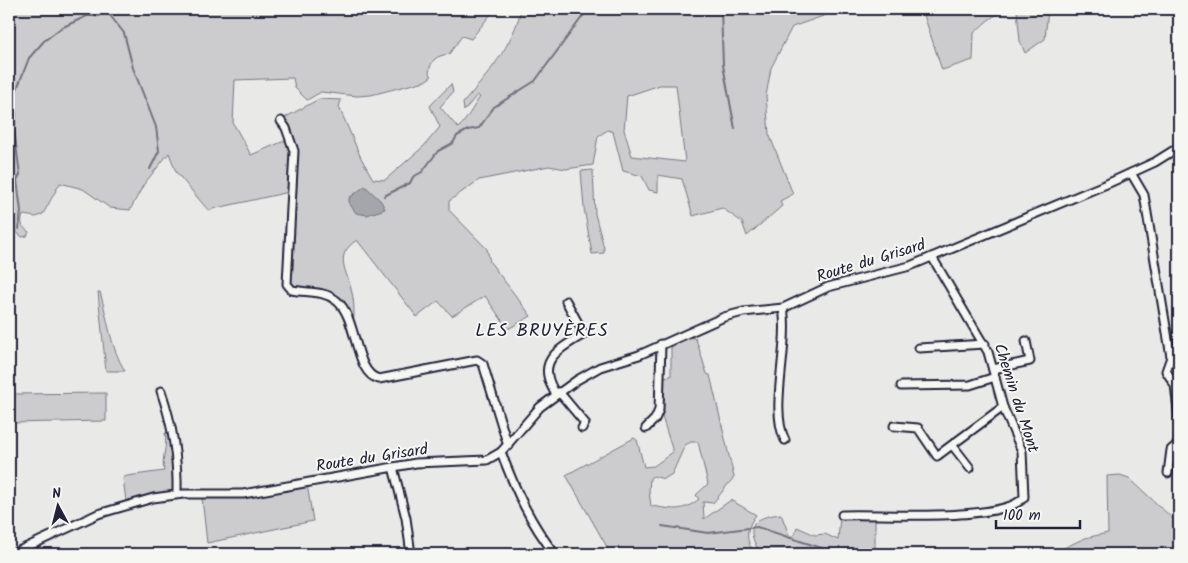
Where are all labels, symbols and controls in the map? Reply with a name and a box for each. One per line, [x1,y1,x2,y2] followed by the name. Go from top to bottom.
[813,232,929,289] street label: Route du Grisard
[475,317,609,346] district label: LES BRUYÈRES
[987,340,1046,457] street label: Chemin du Mont
[314,437,431,479] street label: Route du Grisard
[32,480,82,530] north arrow
[51,483,62,506] text: N
[996,498,1079,530] scale bar
[1003,504,1041,528] text: 100 m

